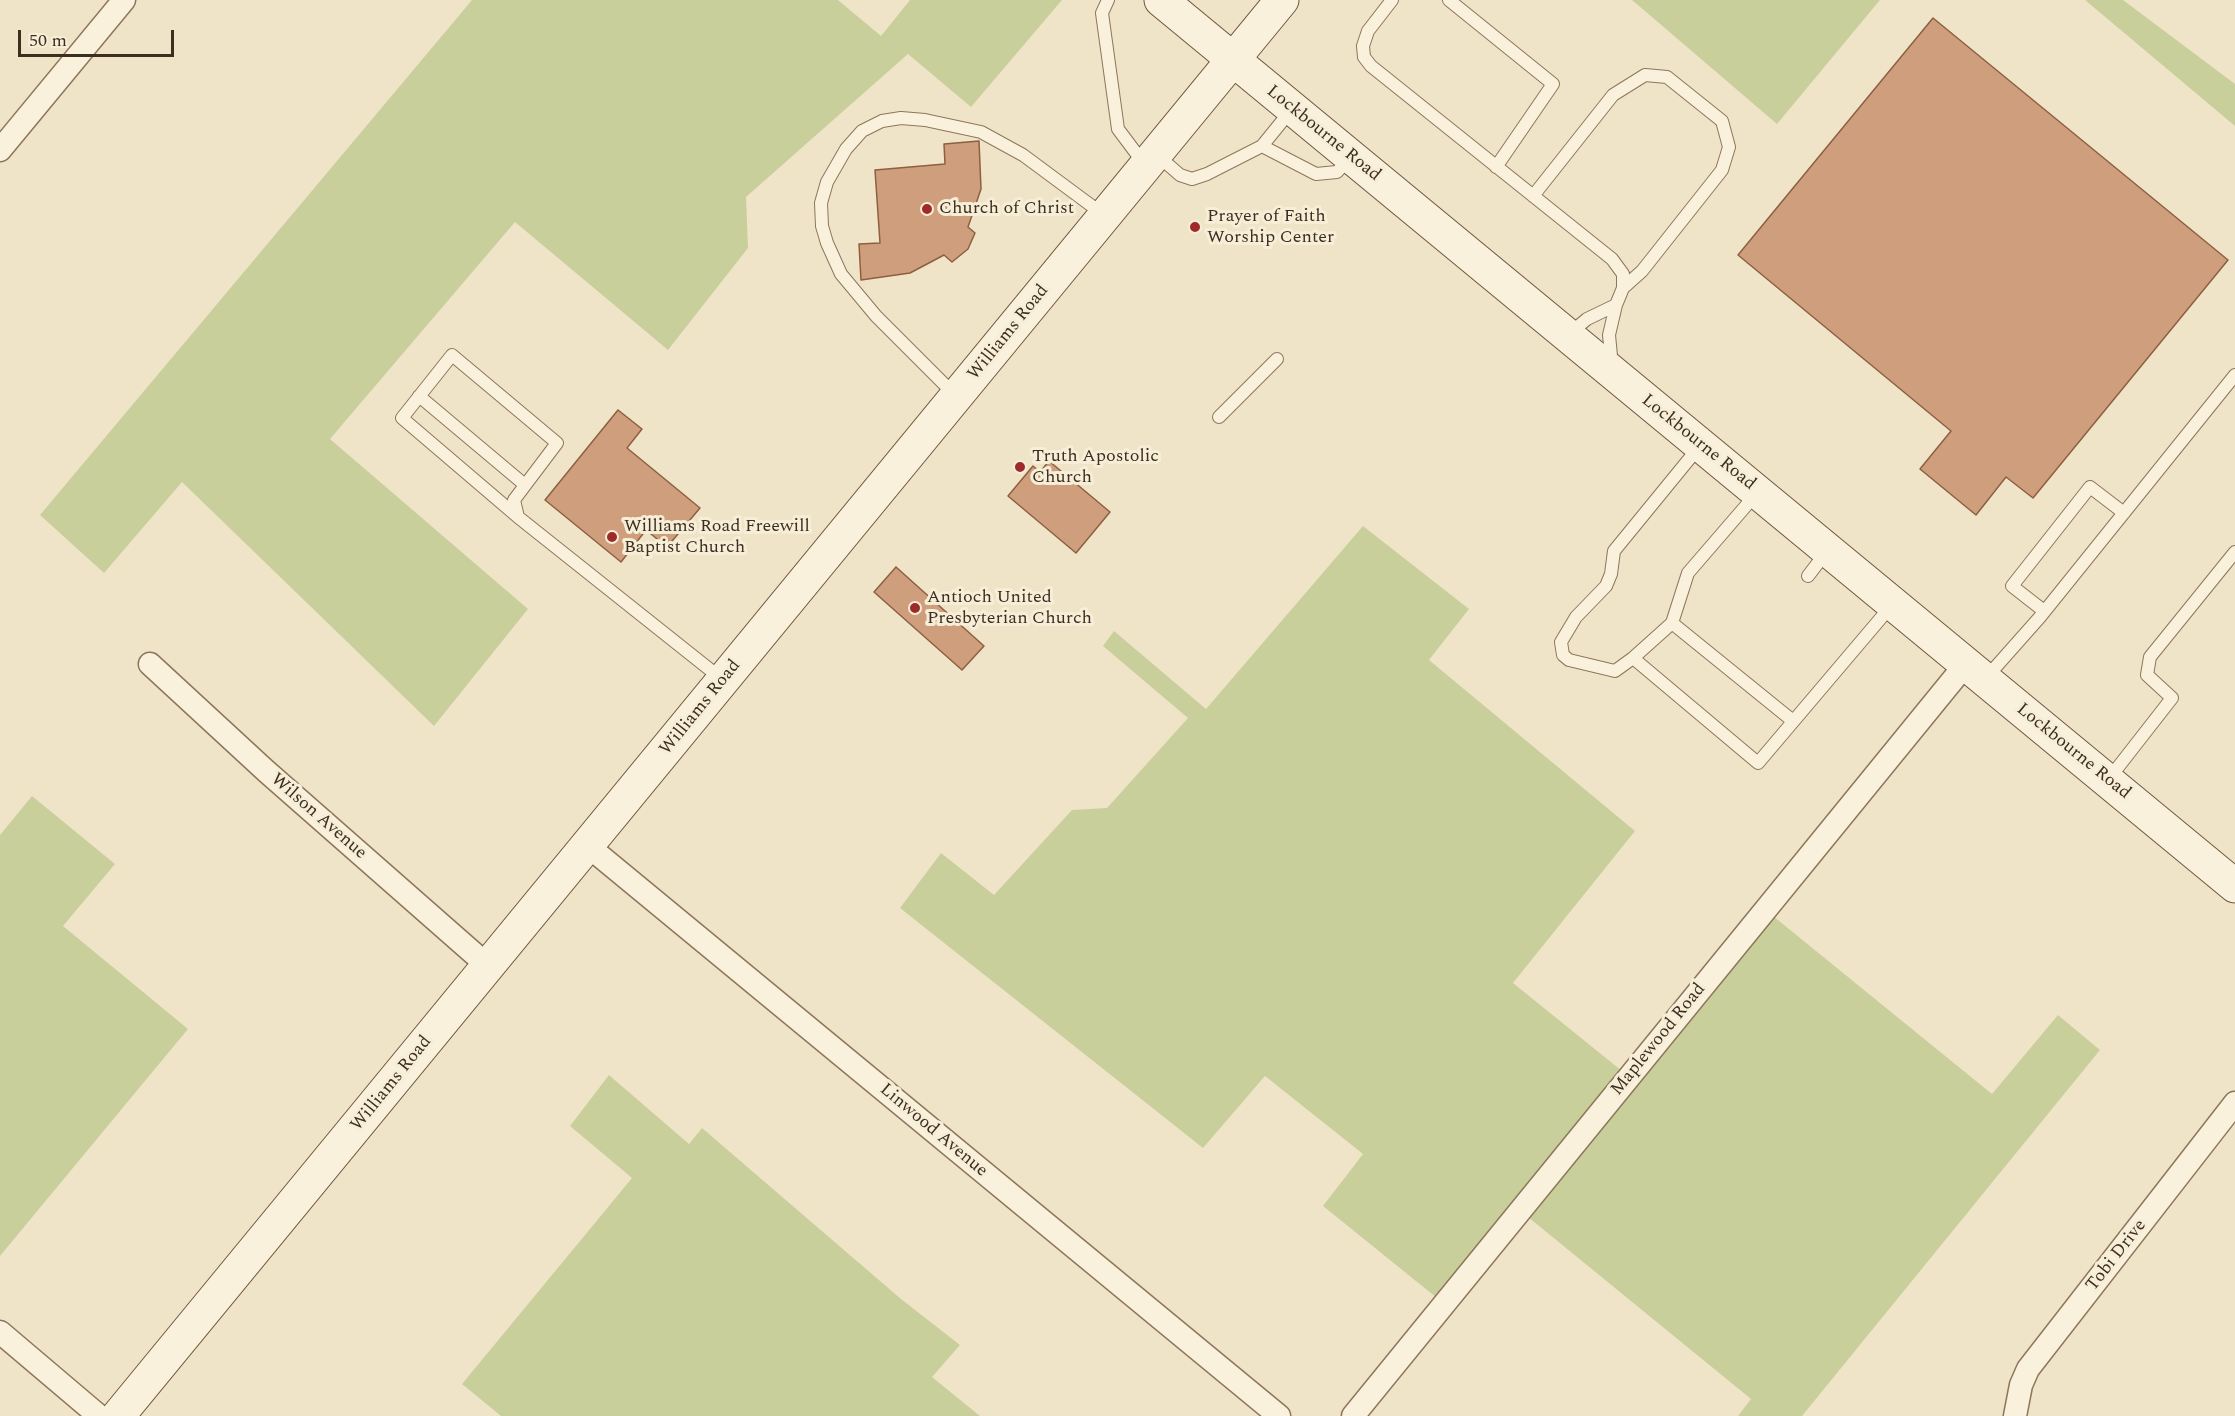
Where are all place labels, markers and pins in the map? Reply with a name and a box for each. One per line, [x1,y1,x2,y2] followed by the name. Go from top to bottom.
[939,198,1074,220] place label: Church of Christ
[920,202,934,216] marker: Church of Christ
[1207,206,1334,248] place label: Prayer of Faith Worship Center
[1188,220,1202,234] marker: Prayer of Faith Worship Center
[1032,446,1159,488] place label: Truth Apostolic Church
[1013,460,1027,474] marker: Truth Apostolic Church
[624,516,810,558] place label: Williams Road Freewill Baptist Church
[605,530,619,544] marker: Williams Road Freewill Baptist Church
[927,587,1092,630] place label: Antioch United Presbyterian Church
[908,601,922,615] marker: Antioch United Presbyterian Church

